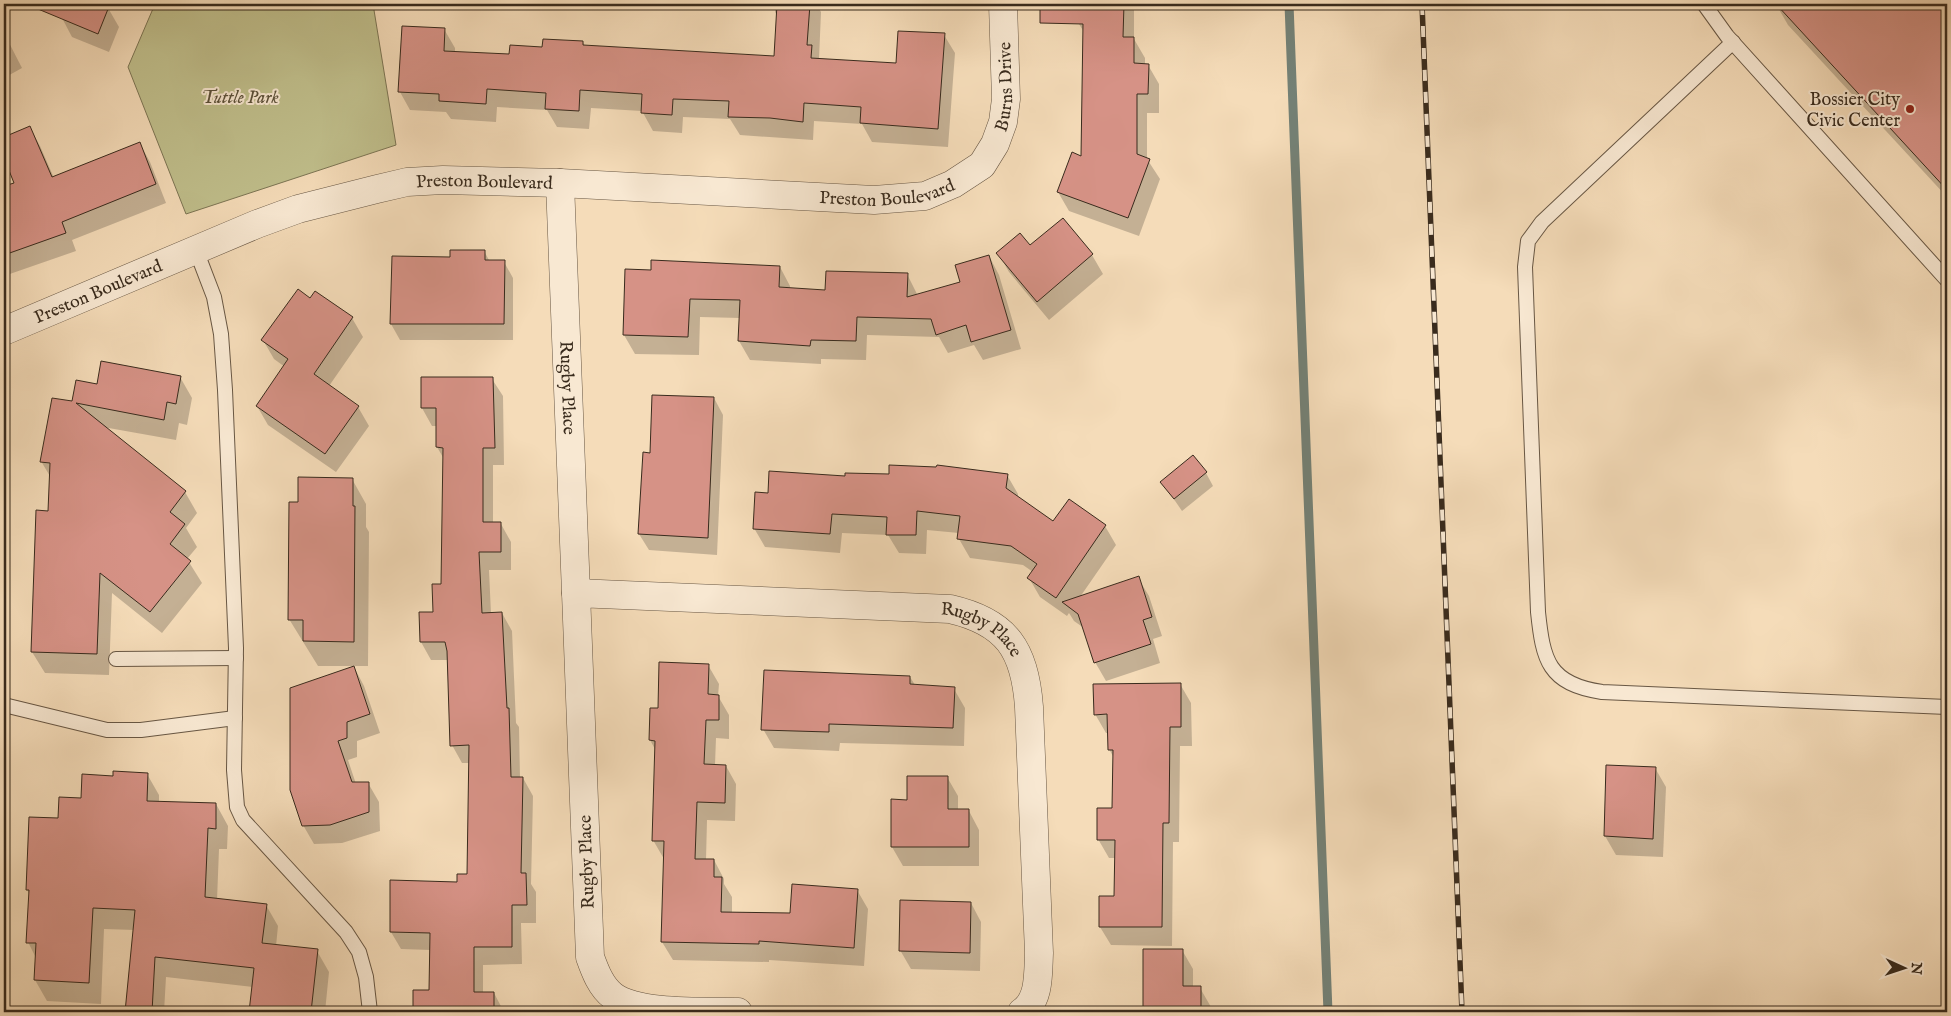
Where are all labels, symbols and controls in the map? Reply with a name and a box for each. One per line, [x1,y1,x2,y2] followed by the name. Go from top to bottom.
[990,42,1019,135] street label: Burns Drive
[201,87,279,110] park label: Tuttle Park
[1806,89,1900,133] place label: Bossier City Civic Center
[1904,103,1916,115] marker: Bossier City Civic Center
[415,170,553,196] street label: Preston Boulevard
[819,174,959,213] street label: Preston Boulevard
[31,255,166,330] street label: Preston Boulevard
[553,340,580,435] street label: Rugby Place
[940,599,1027,661] street label: Rugby Place
[574,815,601,909] street label: Rugby Place
[1878,944,1928,994] north arrow
[1907,961,1925,975] text: N

